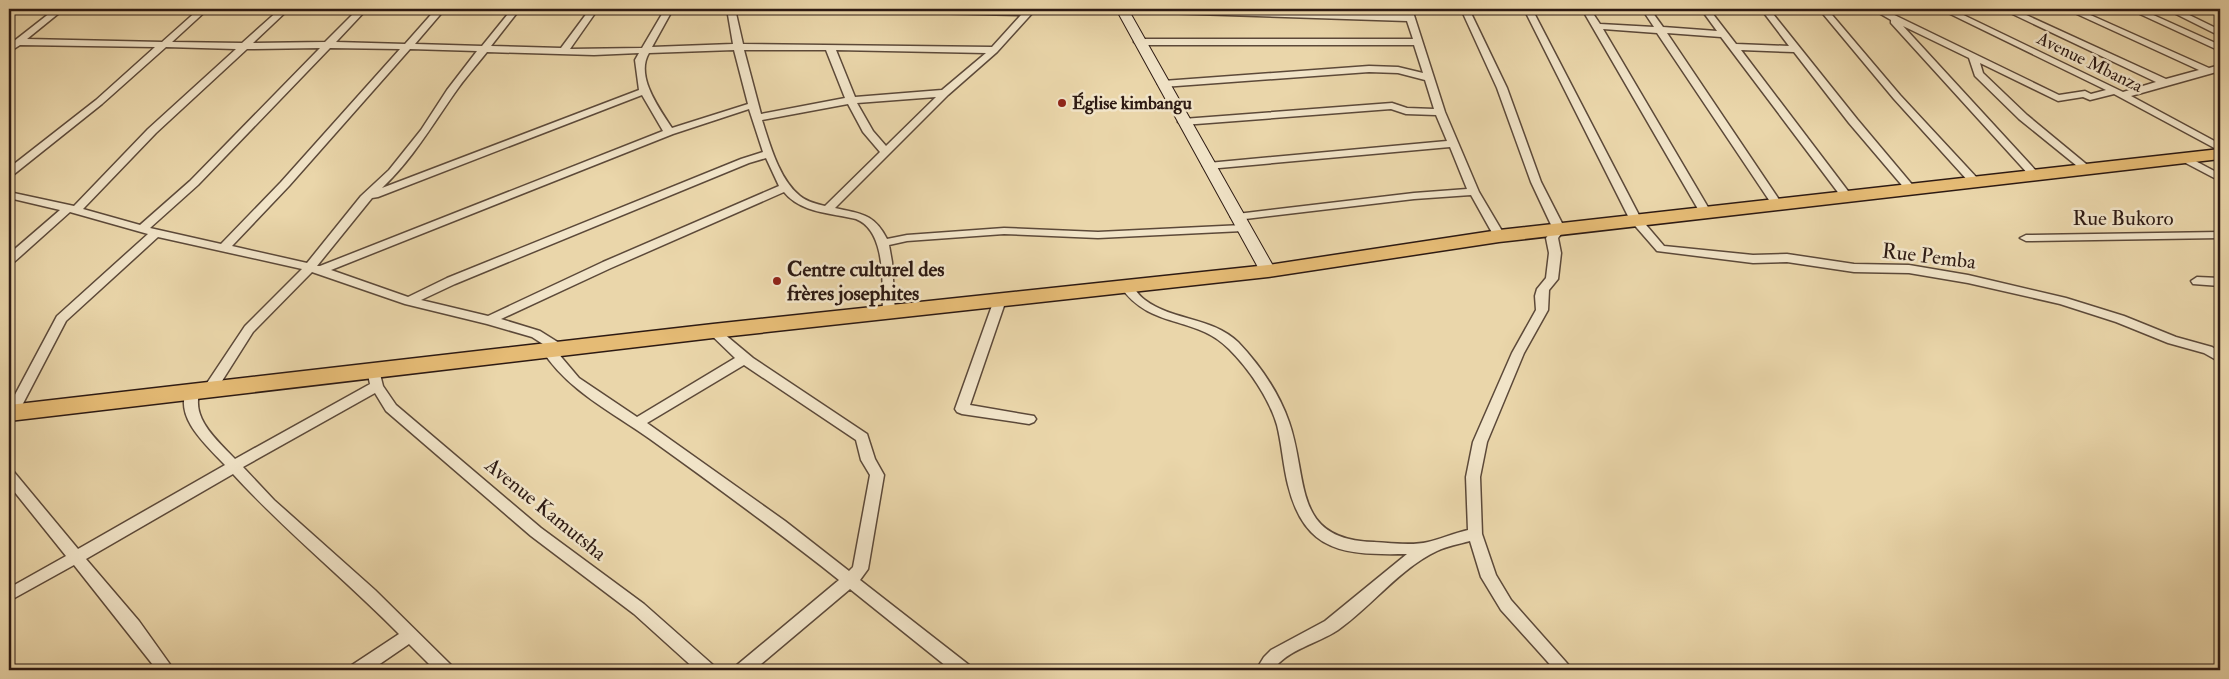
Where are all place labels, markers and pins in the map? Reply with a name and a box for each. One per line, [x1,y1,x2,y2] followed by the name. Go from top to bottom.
[1072,91,1193,115] place label: Église kimbangu
[1056,97,1068,109] marker: Église kimbangu
[787,256,945,307] place label: Centre culturel des frères josephites
[771,275,783,287] marker: Centre culturel des frères josephites

